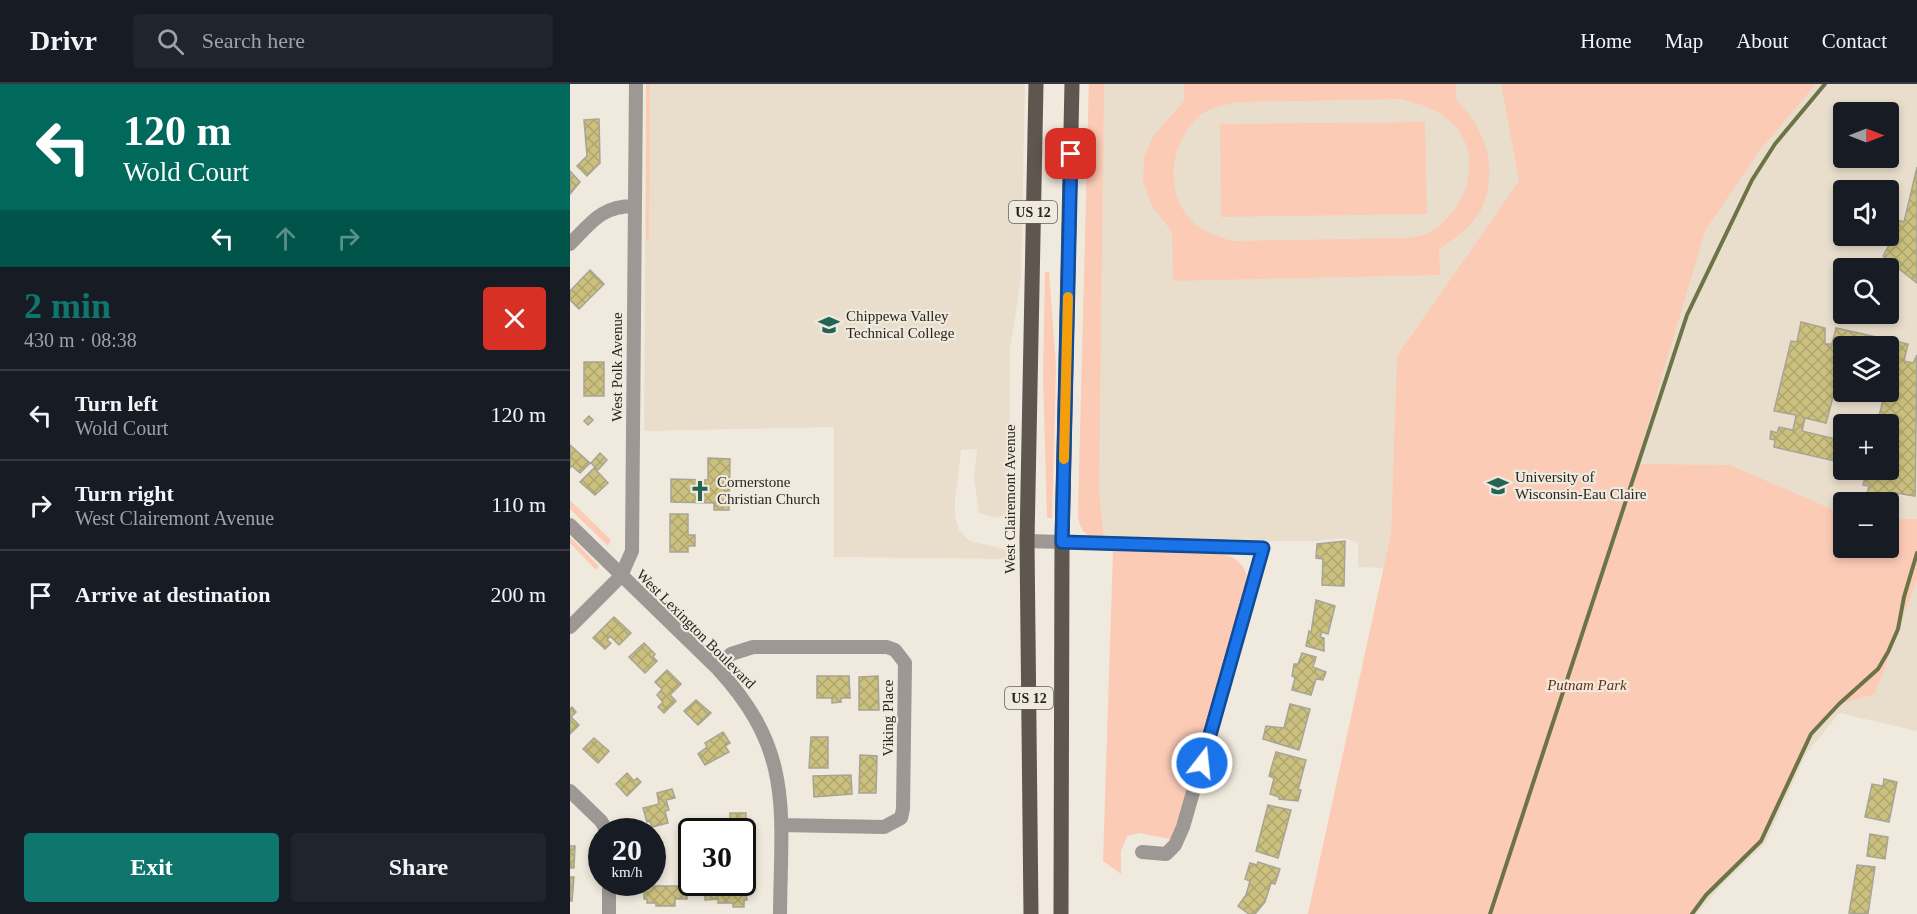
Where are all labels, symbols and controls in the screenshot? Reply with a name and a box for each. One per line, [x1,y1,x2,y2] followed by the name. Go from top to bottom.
[133,14,553,68] search box
[30,25,97,56] text: Drivr
[154,25,187,58] icon: search
[202,28,305,53] text: Search here
[1580,29,1632,53] text: Home
[1665,29,1703,53] text: Map
[1736,29,1789,53] text: About
[1822,29,1887,53] text: Contact
[1833,102,1899,168] north arrow
[1833,102,1899,558] map controls
[24,108,102,186] icon: left
[123,108,232,154] text: 120 m
[1045,128,1096,179] pin
[1054,137,1087,170] icon: arrive
[123,157,249,187] text: Wold Court
[1833,180,1899,246] button: sound
[1009,201,1057,223] road number: US 12
[206,222,239,255] icon: left
[269,222,302,255] icon: ahead
[332,222,365,255] icon: right
[1833,258,1899,324] button: search
[24,286,111,326] text: 2 min
[483,287,546,350] button: close
[846,308,955,341] place label: Chippewa Valley Technical College
[609,312,625,422] street label: West Polk Avenue
[817,313,841,337] school or university icon: Chippewa Valley Technical College
[24,329,137,351] text: 430 m · 08:38
[1833,336,1899,402] button: layers
[75,391,158,416] text: Turn left
[24,399,57,432] icon: left
[490,402,546,427] text: 120 m
[1833,414,1899,480] button: +
[75,417,168,439] text: Wold Court
[1002,424,1018,574] street label: West Clairemont Avenue
[1515,469,1647,502] place label: University of Wisconsin-Eau Claire
[717,474,820,507] place label: Cornerstone Christian Church
[1486,474,1510,498] school or university icon: University of Wisconsin-Eau Claire
[688,479,712,503] church icon: Cornerstone Christian Church
[75,481,174,506] text: Turn right
[24,489,57,522] icon: right
[491,492,546,517] text: 110 m
[1833,492,1899,558] button: −
[75,507,274,529] text: West Clairemont Avenue
[633,566,759,692] street label: West Lexington Boulevard
[24,579,57,612] icon: arrive
[75,582,271,607] text: Arrive at destination
[490,582,546,607] text: 200 m
[1546,677,1627,693] park label: Putnam Park
[880,679,896,757] street label: Viking Place
[1005,687,1053,709] road number: US 12
[1170,731,1234,795] position arrow
[678,818,756,896] speed limit sign: 30
[24,833,279,902] button: Exit
[291,833,546,902] button: Share
[612,833,642,866] text: 20
[612,864,642,880] text: km/h

